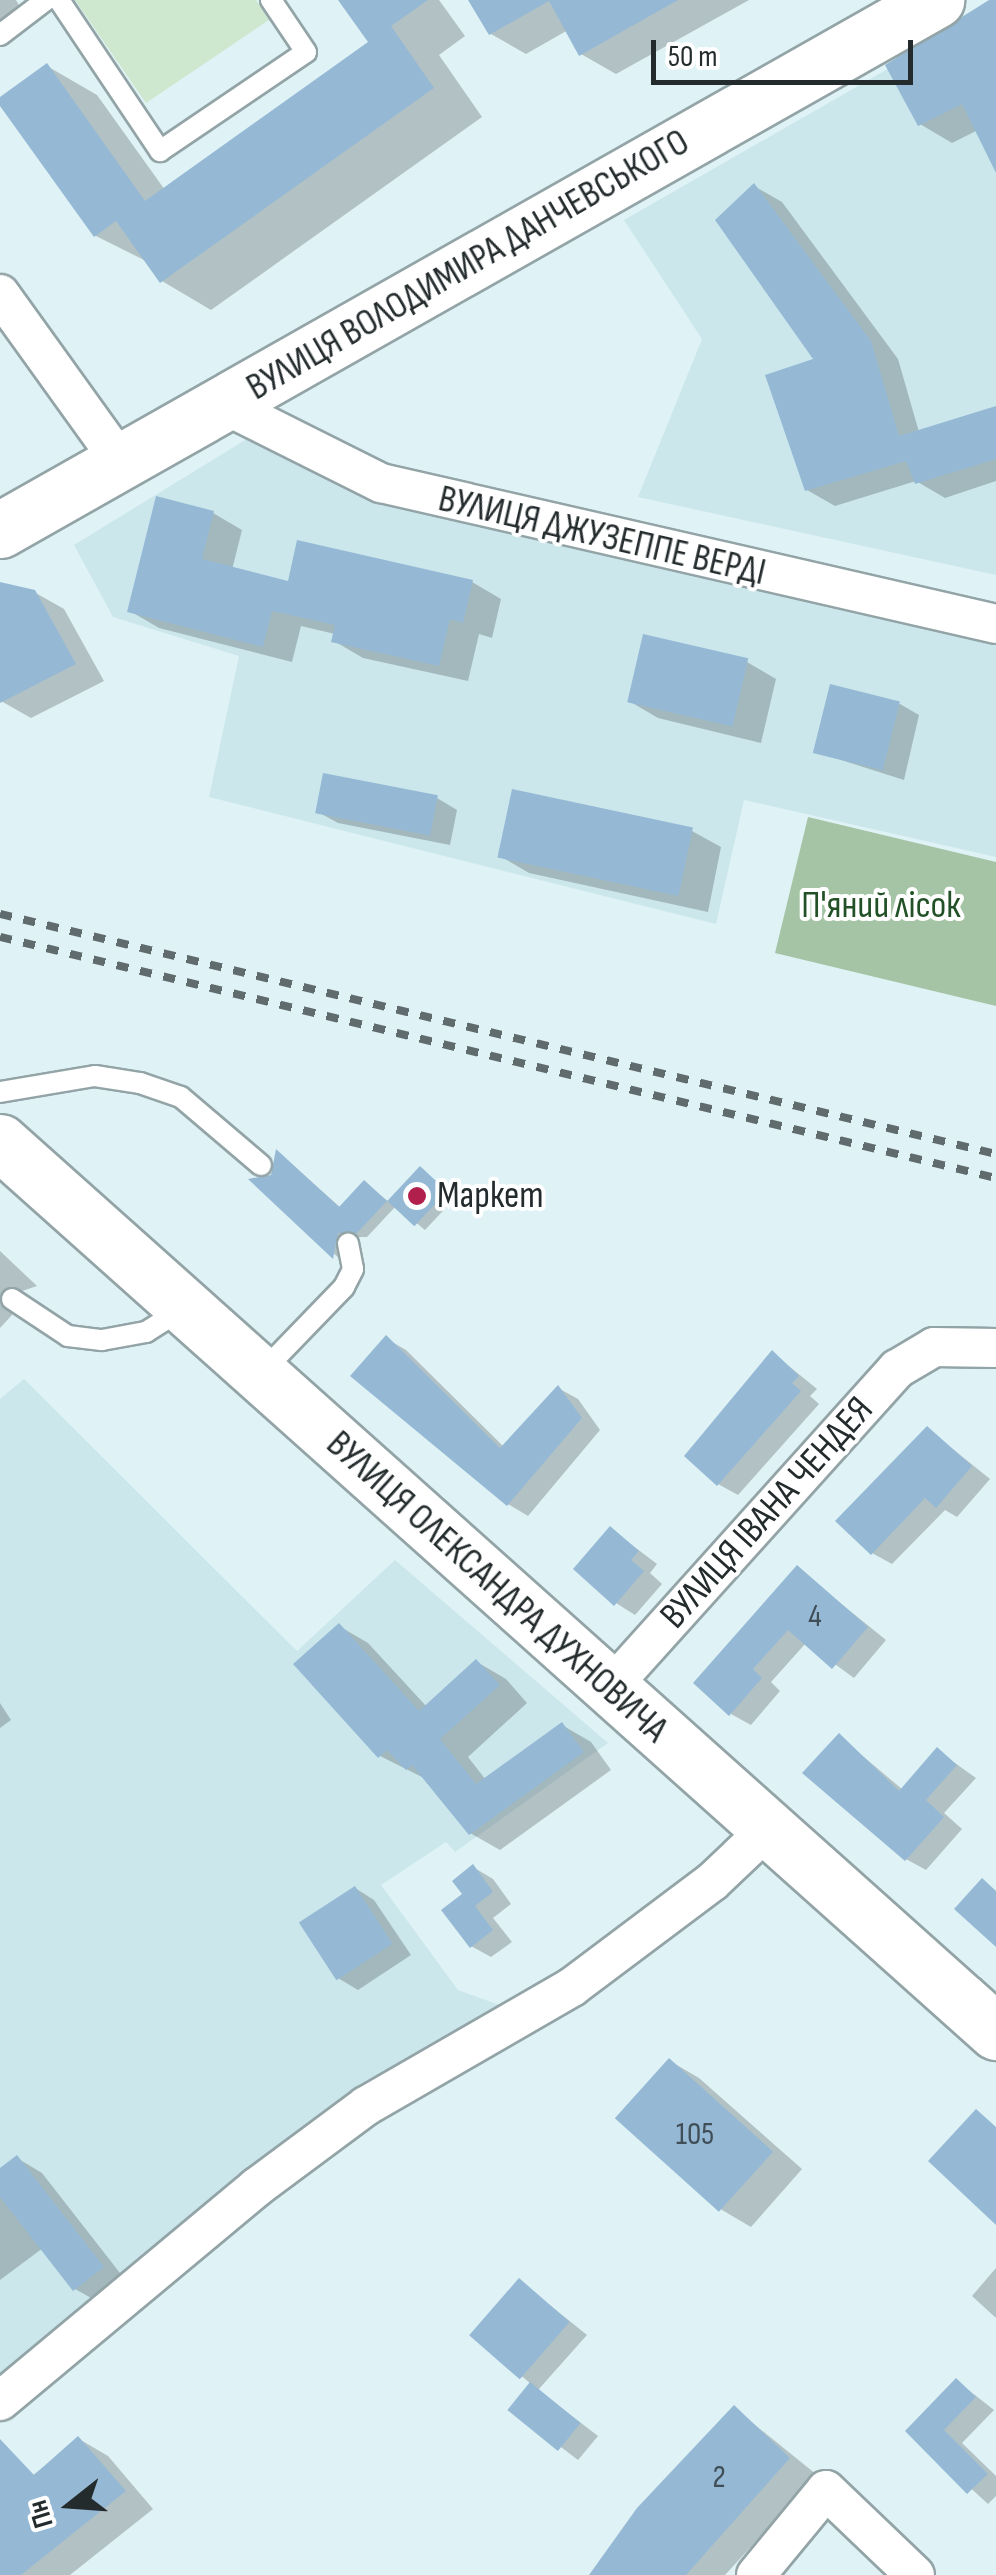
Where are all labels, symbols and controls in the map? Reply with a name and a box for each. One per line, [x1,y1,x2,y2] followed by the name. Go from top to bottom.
[656,20,918,82] scale bar
[668,39,717,75] text: 50 m
[239,119,697,411] street label: ВУЛИЦЯ ВОЛОДИМИРА ДАНЧЕВСЬКОГО
[434,476,770,596] street label: ВУЛИЦЯ ДЖУЗЕППЕ ВЕРДІ
[801,883,961,929] park label: П'яний лісок
[437,1173,544,1219] place label: Маркет
[406,1185,428,1207] marker: Маркет
[651,1388,883,1638] street label: ВУЛИЦЯ ІВАНА ЧЕНДЕЯ
[317,1422,677,1752] street label: ВУЛИЦЯ ОЛЕКСАНДРА ДУХНОВИЧА
[808,1598,822,1636] house number: 4
[676,2116,714,2154] house number: 105
[20,2455,120,2555] north arrow
[712,2459,726,2497] house number: 2
[21,2496,61,2532] text: Пн

